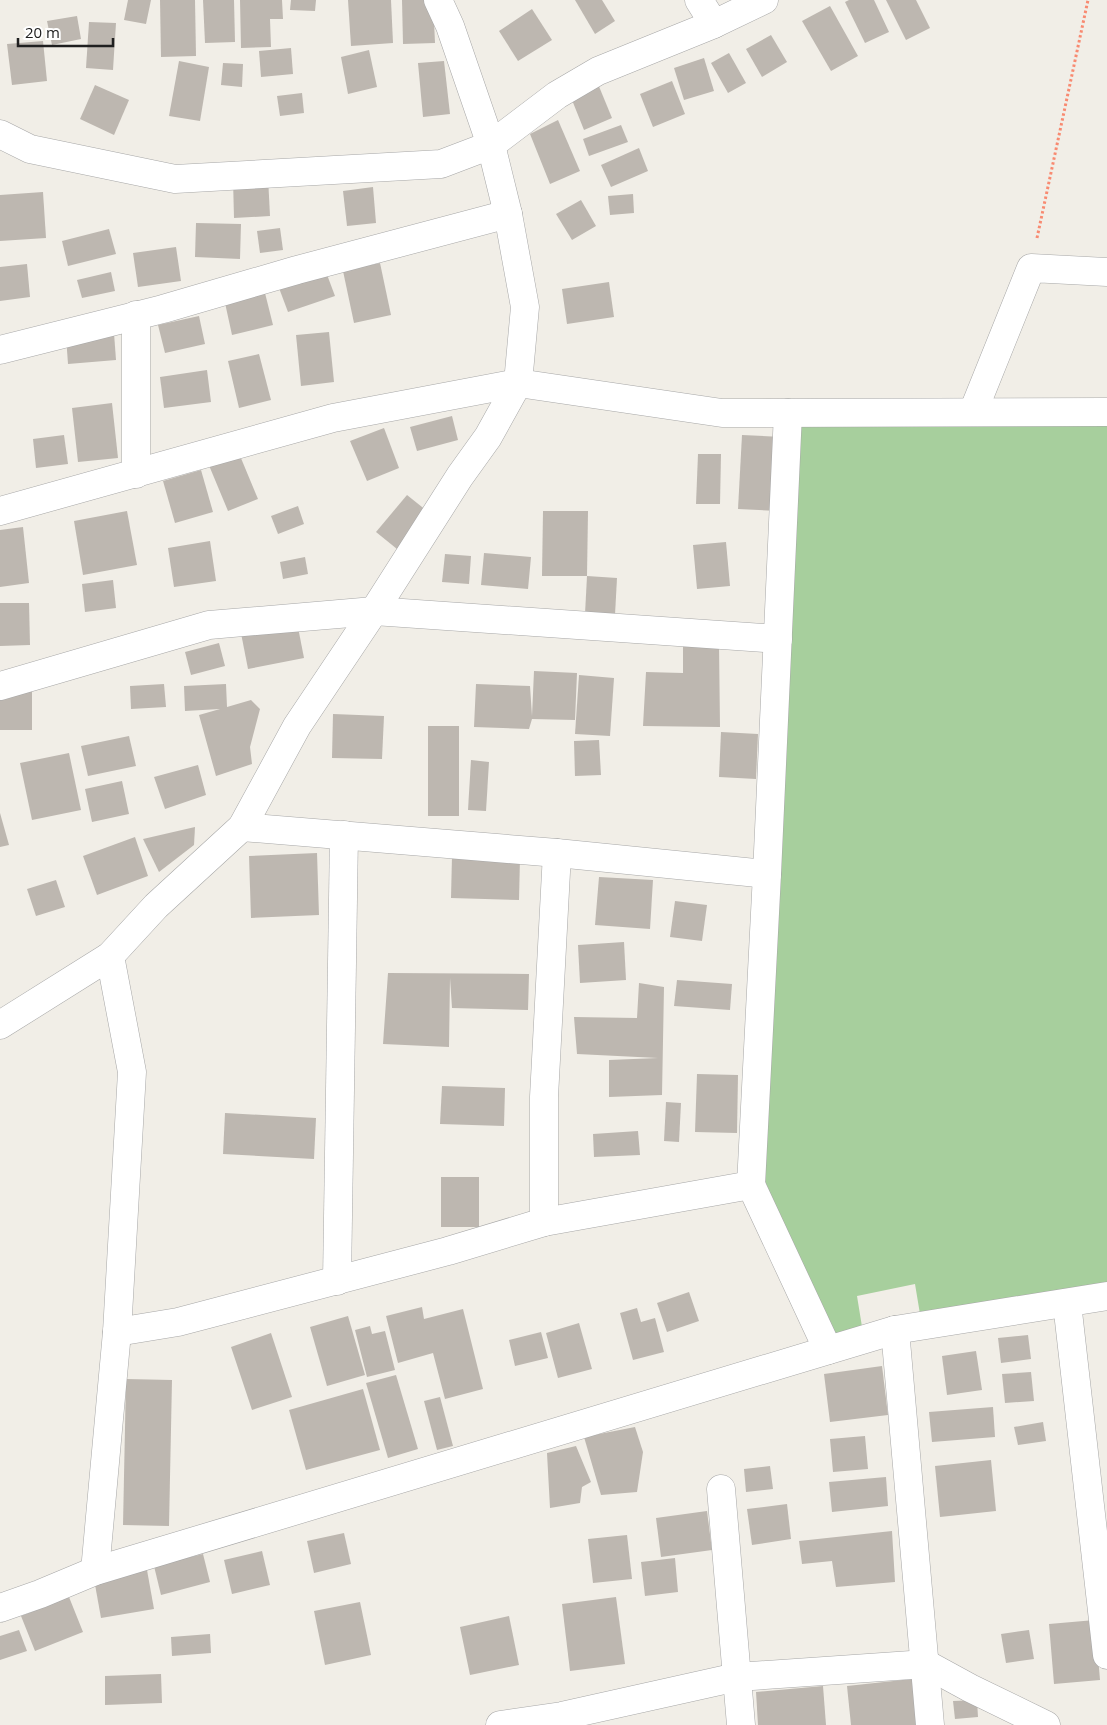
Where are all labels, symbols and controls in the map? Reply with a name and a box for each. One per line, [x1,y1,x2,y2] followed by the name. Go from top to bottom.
[18,15,112,47] scale bar
[25,22,60,42] text: 20 m

